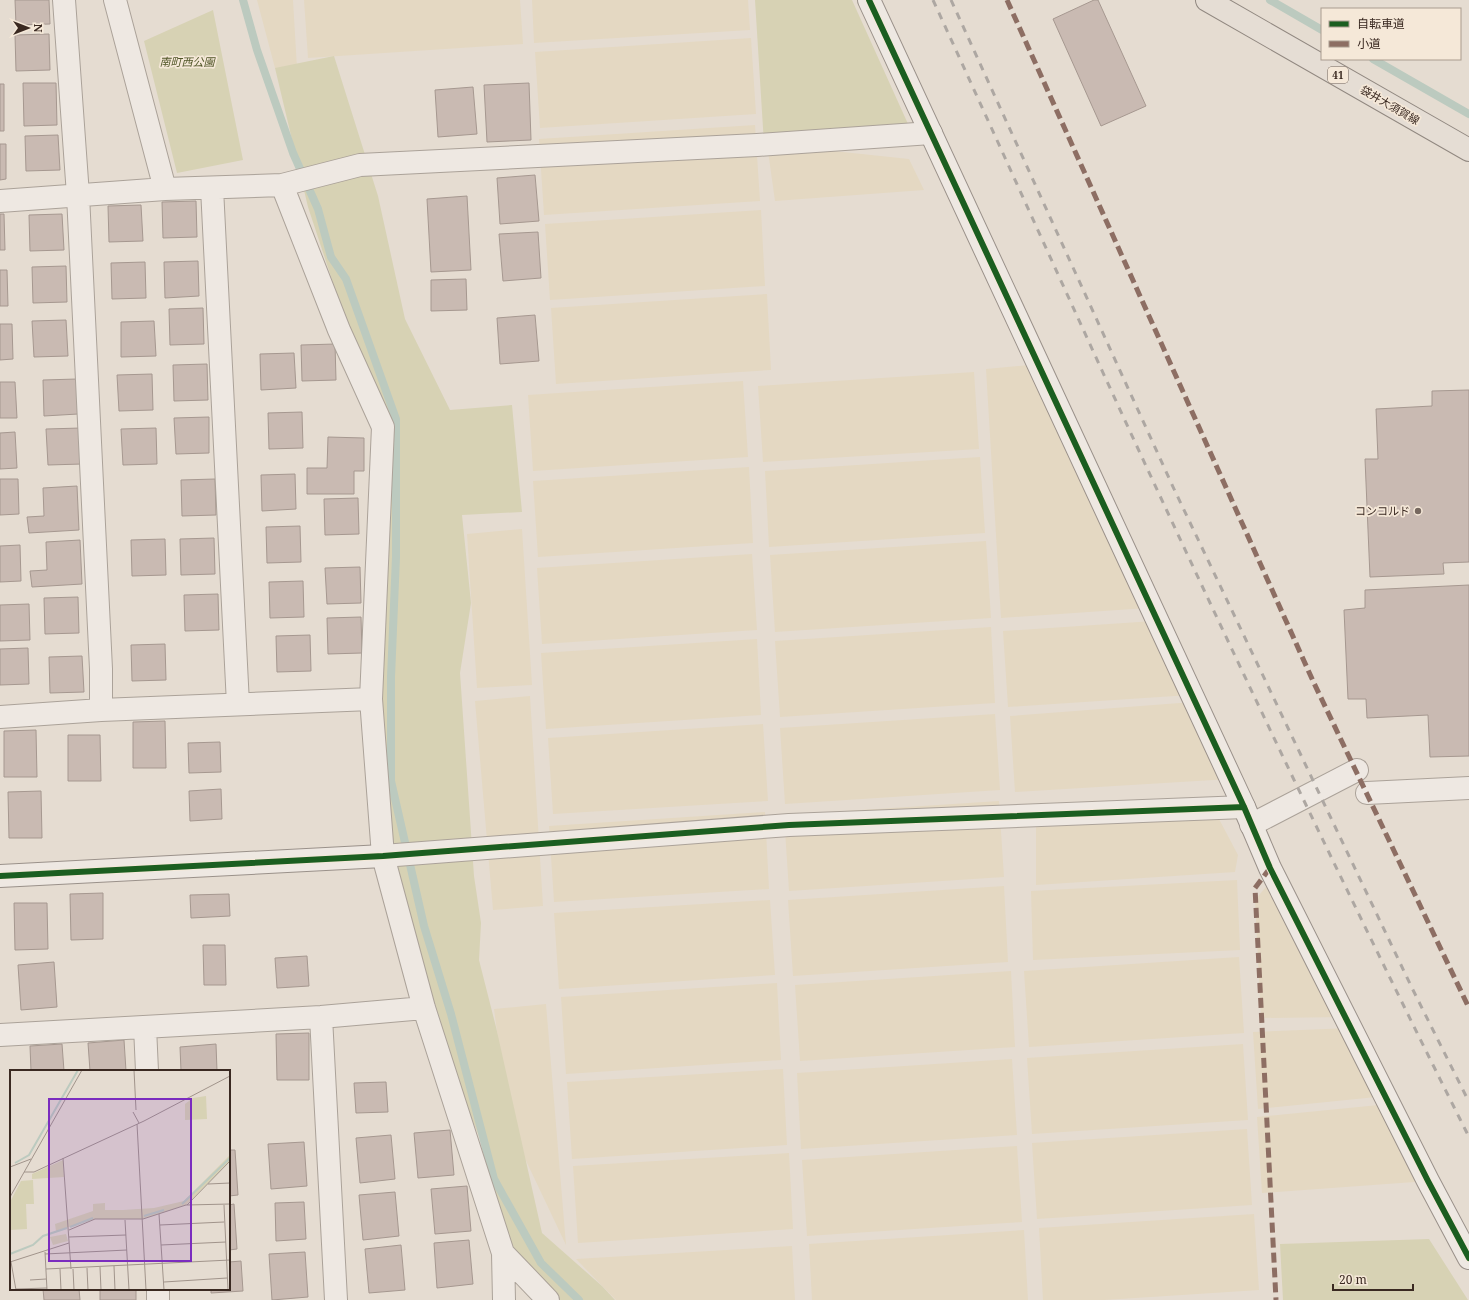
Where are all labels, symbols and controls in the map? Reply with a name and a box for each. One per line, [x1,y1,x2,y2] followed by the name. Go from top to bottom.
[8,8,48,48] north arrow
[1321,8,1461,60] legend
[1357,15,1405,32] text: 自転車道
[31,24,46,33] text: N
[1357,35,1381,52] text: 小道
[160,54,216,69] park label: 南町西公園
[1328,67,1348,83] road number: 41
[1358,82,1423,128] street label: 袋井大須賀線
[1355,503,1410,518] place label: コンコルド
[1413,506,1423,516] marker: コンコルド
[10,1070,230,1290] inset map
[1333,1266,1413,1292] scale bar
[1339,1271,1367,1288] text: 20 m

